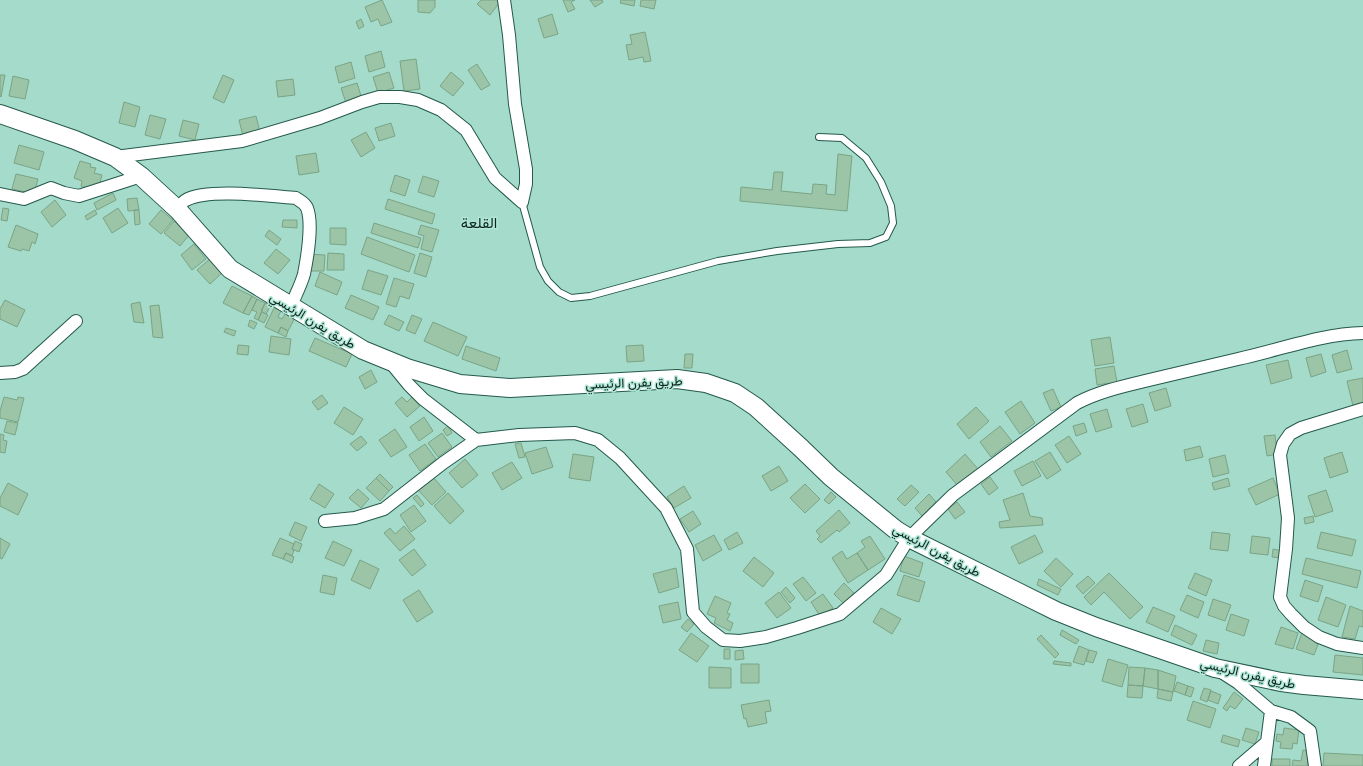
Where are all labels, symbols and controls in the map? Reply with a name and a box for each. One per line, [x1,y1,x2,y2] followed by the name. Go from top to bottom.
[461,212,497,232] district label: القلعة
[266,287,359,354] street label: طريق يفرن الرئيسي
[585,371,683,395] street label: طريق يفرن الرئيسي
[889,519,984,583] street label: طريق يفرن الرئيسي
[1198,653,1297,695] street label: طريق يفرن الرئيسي

